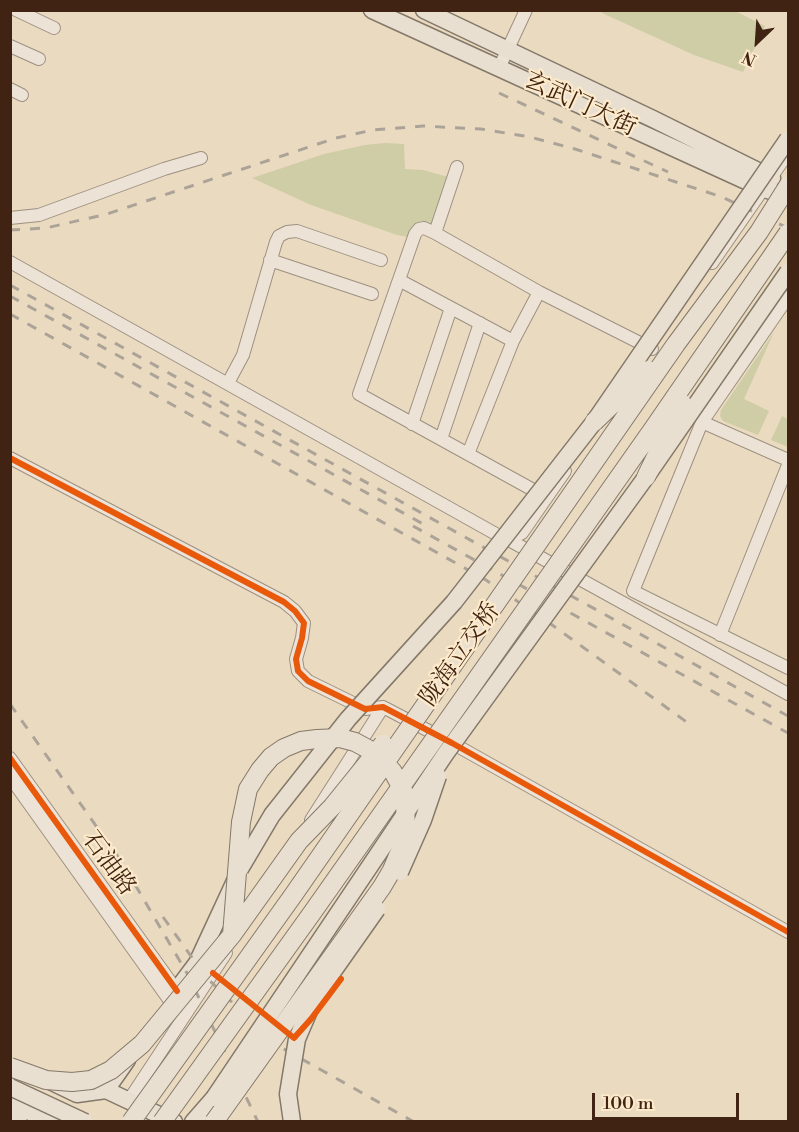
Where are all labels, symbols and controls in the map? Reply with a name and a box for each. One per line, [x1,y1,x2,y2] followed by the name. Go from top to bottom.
[727,12,787,72] north arrow
[739,47,759,70] text: N
[520,67,640,143] street label: 玄武门大街
[415,598,507,712] street label: 陇海立交桥
[75,826,141,902] street label: 石油路
[595,1081,742,1119] scale bar
[603,1092,654,1115] text: 100 m

